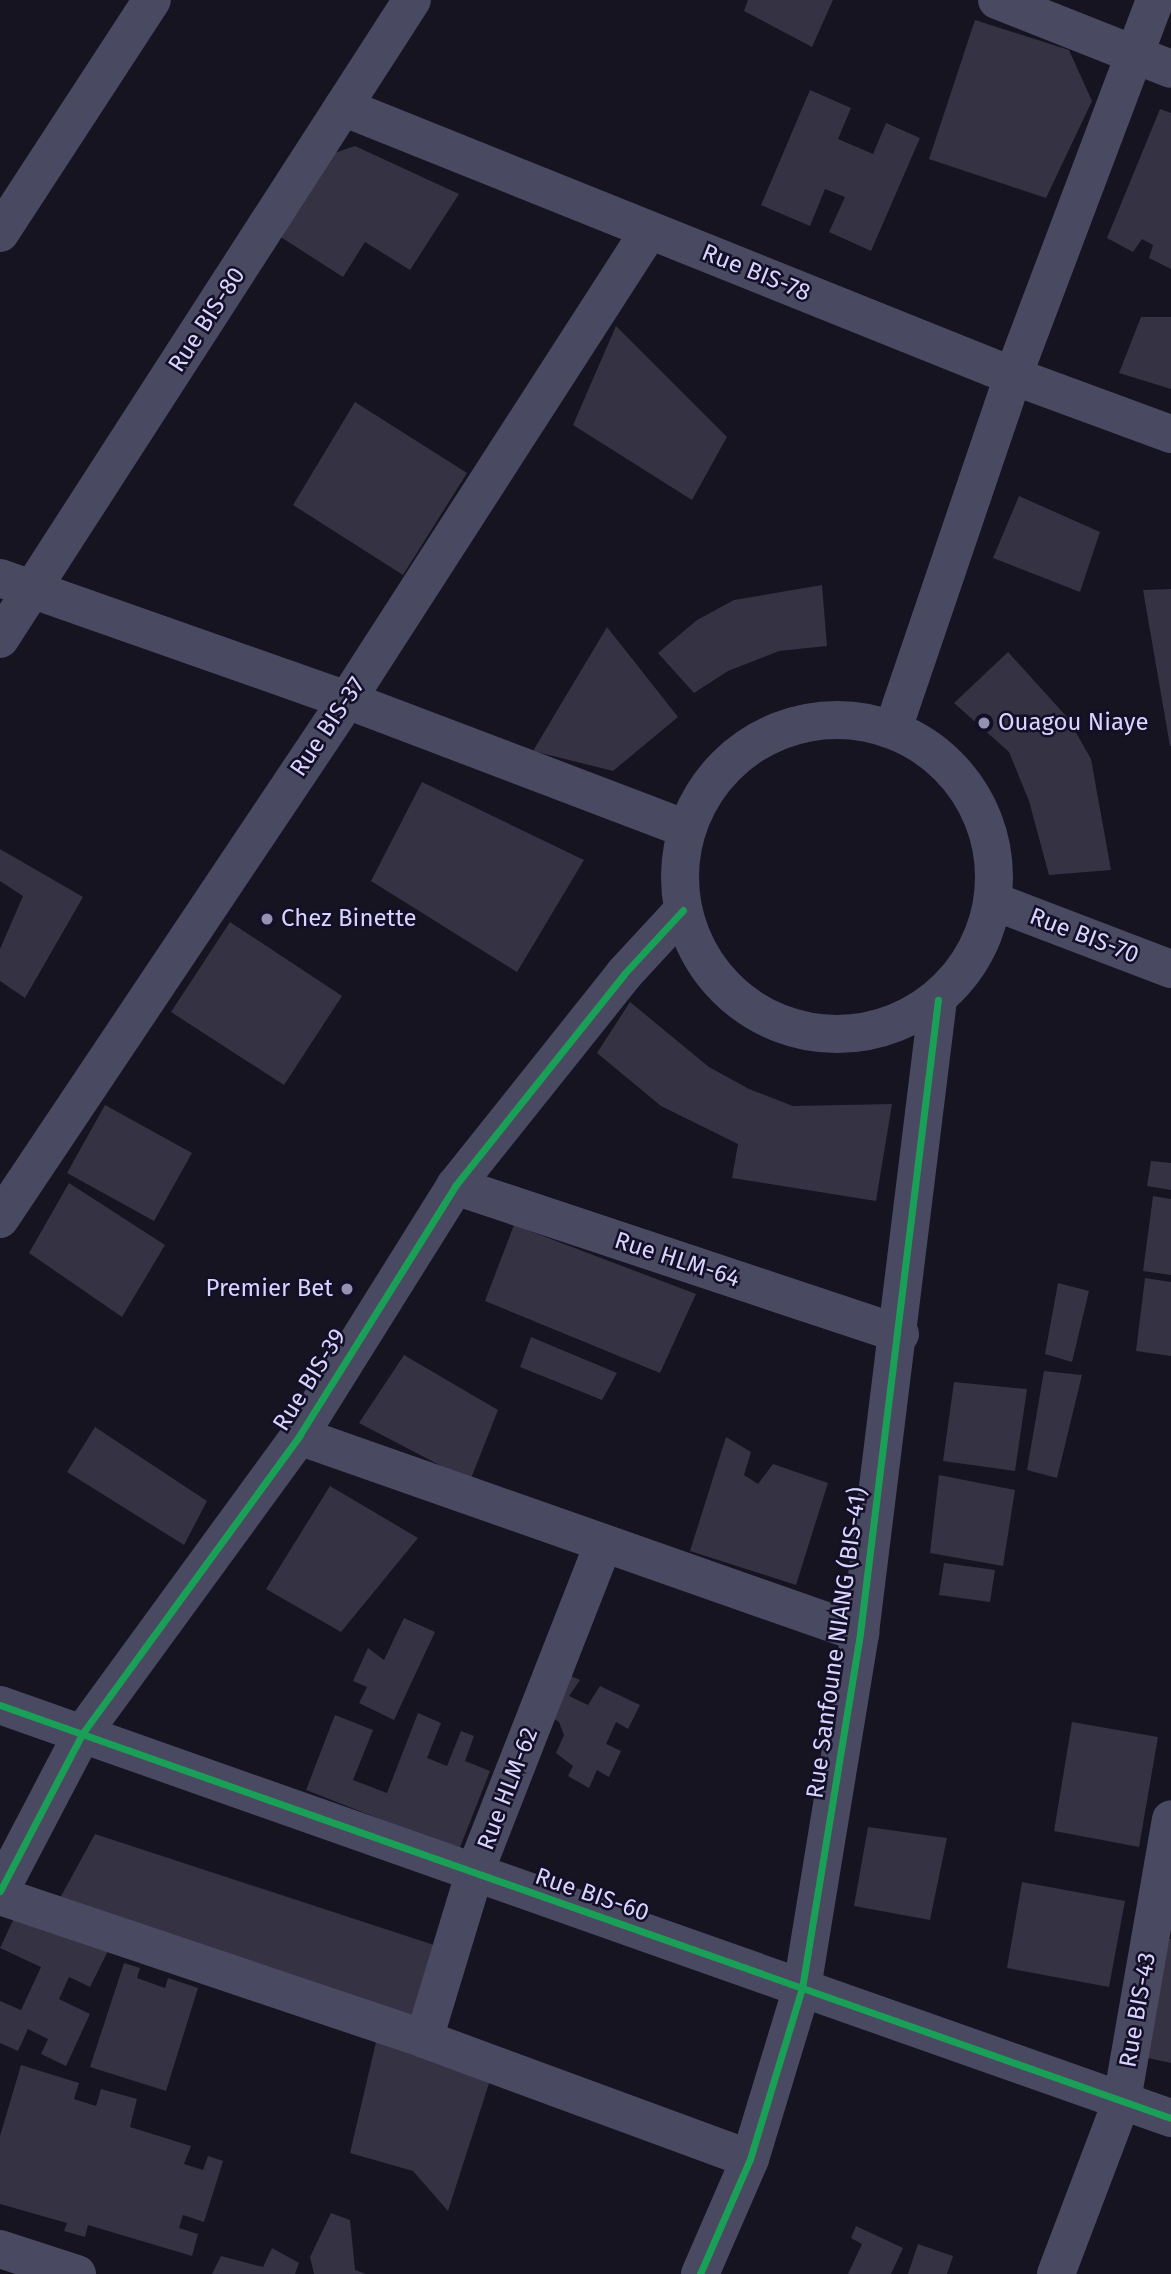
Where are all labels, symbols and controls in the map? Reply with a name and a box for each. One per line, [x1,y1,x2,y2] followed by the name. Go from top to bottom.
[698,238,814,308] street label: Rue BIS-78
[163,262,251,378] street label: Rue BIS-80
[284,672,372,782] street label: Rue BIS-37
[998,709,1148,737] place label: Ouagou Niaye
[976,715,992,731] marker: Ouagou Niaye
[1025,902,1143,970] street label: Rue BIS-70
[281,905,417,933] place label: Chez Binette
[259,911,275,927] marker: Chez Binette
[611,1226,743,1294] street label: Rue HLM-64
[206,1275,333,1303] place label: Premier Bet
[339,1281,355,1297] marker: Premier Bet
[267,1324,353,1436] street label: Rue BIS-39
[801,1486,873,1800] street label: Rue Sanfoune NIANG (BIS-41)
[471,1724,545,1854] street label: Rue HLM-62
[531,1862,653,1928] street label: Rue BIS-60
[1114,1950,1162,2070] street label: Rue BIS-43

